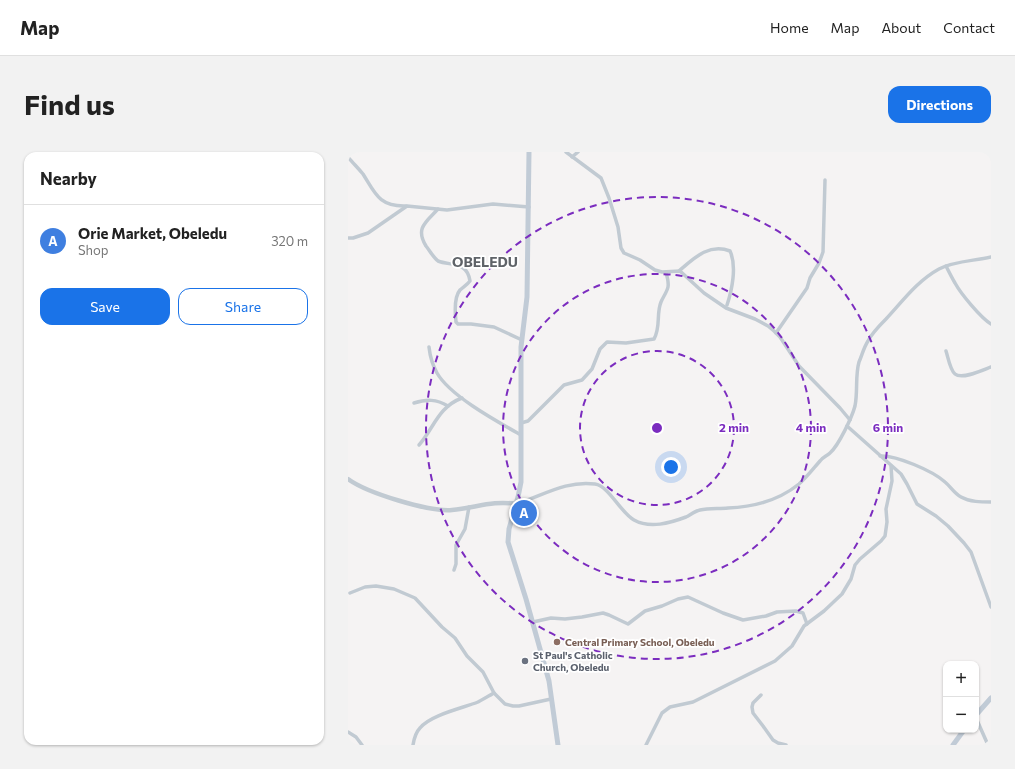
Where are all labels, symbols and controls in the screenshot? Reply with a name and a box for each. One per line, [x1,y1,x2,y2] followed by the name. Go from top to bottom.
[20,16,59,39] text: Map
[770,19,809,36] text: Home
[831,19,859,36] text: Map
[881,19,921,36] text: About
[943,19,995,36] text: Contact
[888,86,991,123] button: Directions
[24,87,115,121] text: Find us
[40,168,97,189] text: Nearby
[78,224,227,242] text: Orie Market, Obeledu
[48,233,58,249] text: A
[271,233,308,249] text: 320 m
[78,242,109,258] text: Shop
[452,253,518,270] district label: OBELEDU
[40,288,170,325] button: Save
[178,288,308,325] button: Share
[719,420,749,434] text: 2 min
[796,420,826,434] text: 4 min
[873,420,903,434] text: 6 min
[650,421,664,435] centre of rings
[661,457,681,477] your location
[511,498,537,528] pin: A
[565,636,715,648] place label: Central Primary School, Obeledu
[552,637,562,647] marker: Central Primary School, Obeledu
[533,649,613,673] place label: St Paul's Catholic Church, Obeledu
[520,656,530,666] marker: St Paul's Catholic Church, Obeledu
[943,661,979,733] map controls
[943,661,979,697] button: +
[943,697,979,733] button: −

